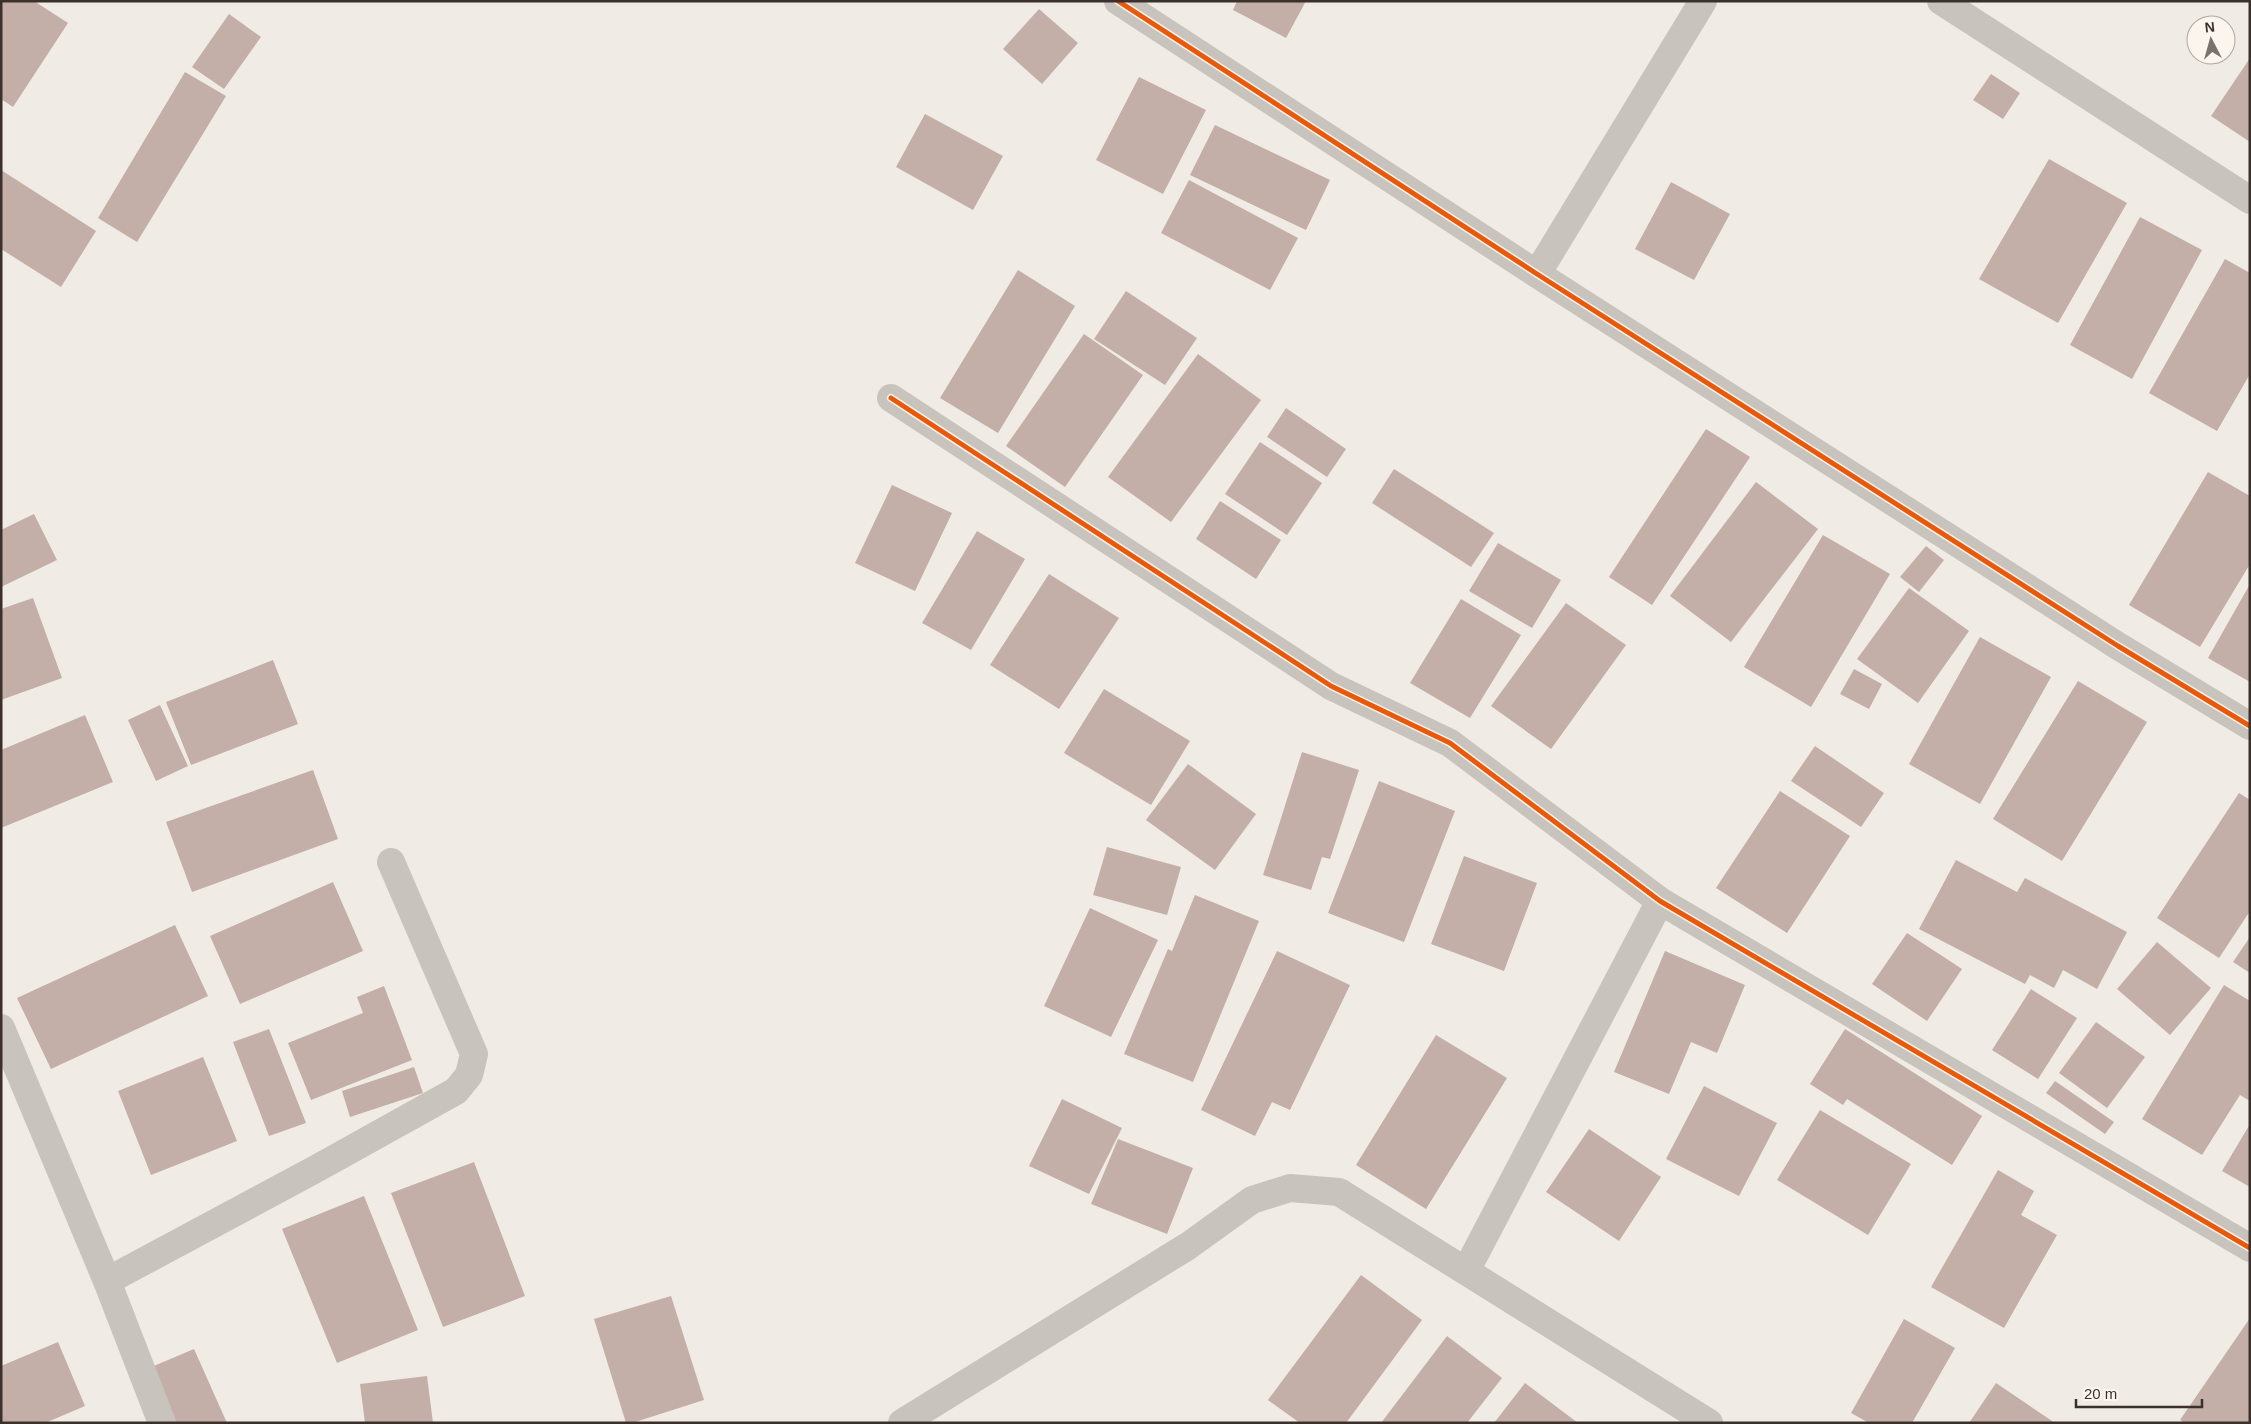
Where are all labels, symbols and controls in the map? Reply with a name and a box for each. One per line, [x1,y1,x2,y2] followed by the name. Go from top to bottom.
[2186,15,2236,65] north arrow
[2204,19,2216,36] text: N
[2076,1376,2202,1408] scale bar
[2084,1385,2117,1402] text: 20 m

